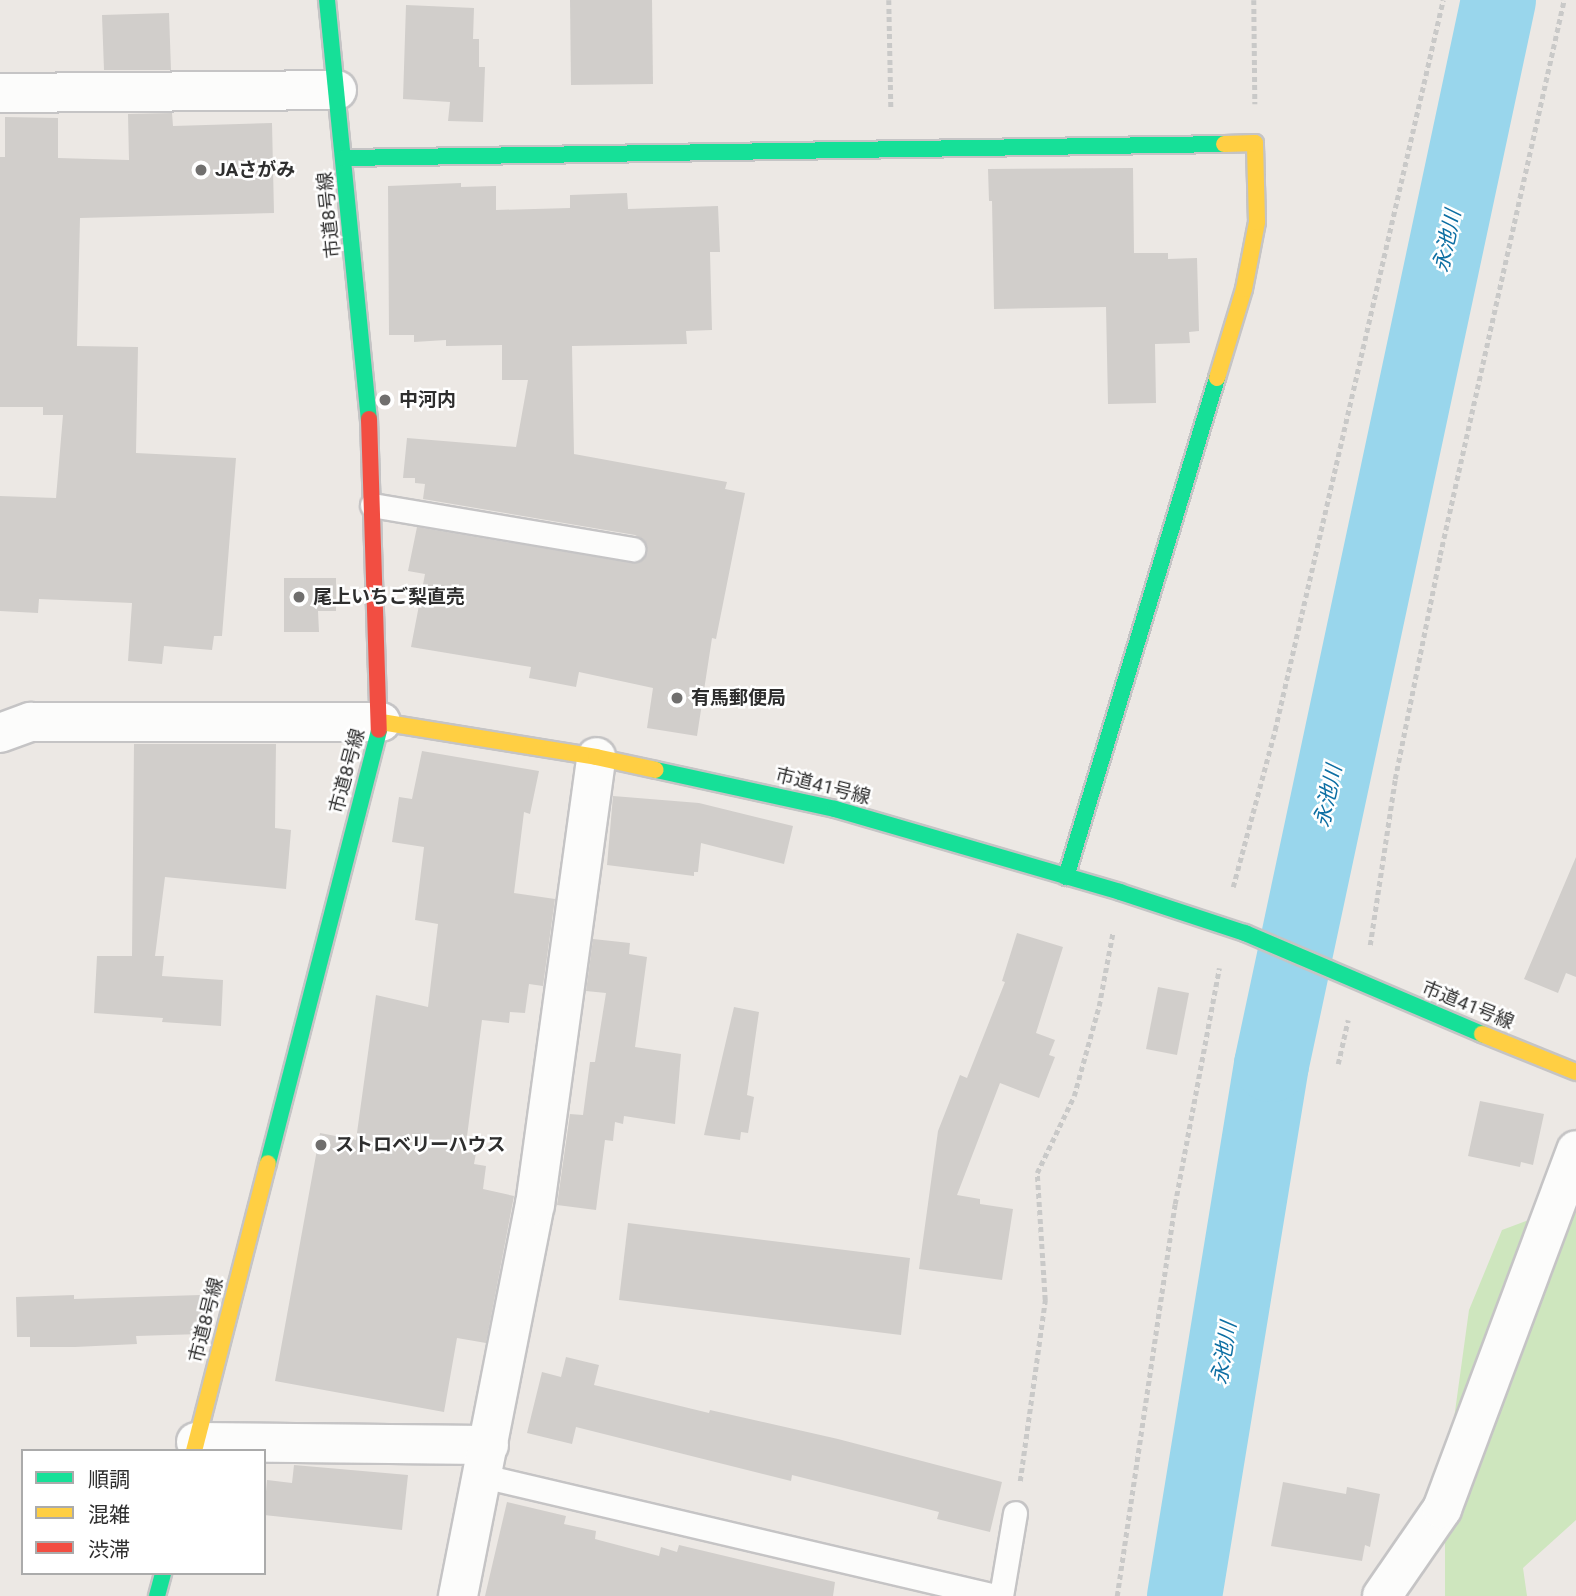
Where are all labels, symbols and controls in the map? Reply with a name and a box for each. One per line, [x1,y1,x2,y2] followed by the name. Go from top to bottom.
[215,159,295,181] place label: JAさがみ
[193,162,209,178] marker: JAさがみ
[313,171,345,259] street label: 市道8号線
[1428,208,1466,274] water label: 永池川
[399,389,456,411] place label: 中河内
[377,392,393,408] marker: 中河内
[313,586,465,608] place label: 尾上いちご梨直売
[291,589,307,605] marker: 尾上いちご梨直売
[691,687,786,709] place label: 有馬郵便局
[669,690,685,706] marker: 有馬郵便局
[325,726,369,816] street label: 市道8号線
[773,763,873,809] street label: 市道41号線
[1309,763,1347,829] water label: 永池川
[1419,976,1517,1034] street label: 市道41号線
[335,1134,506,1156] place label: ストロベリーハウス
[313,1137,329,1153] marker: ストロベリーハウス
[184,1275,228,1365] street label: 市道8号線
[1207,1320,1241,1386] water label: 永池川
[21,1449,266,1575] legend
[88,1468,130,1492] text: 順調
[88,1503,130,1527] text: 混雑
[88,1538,130,1562] text: 渋滞

